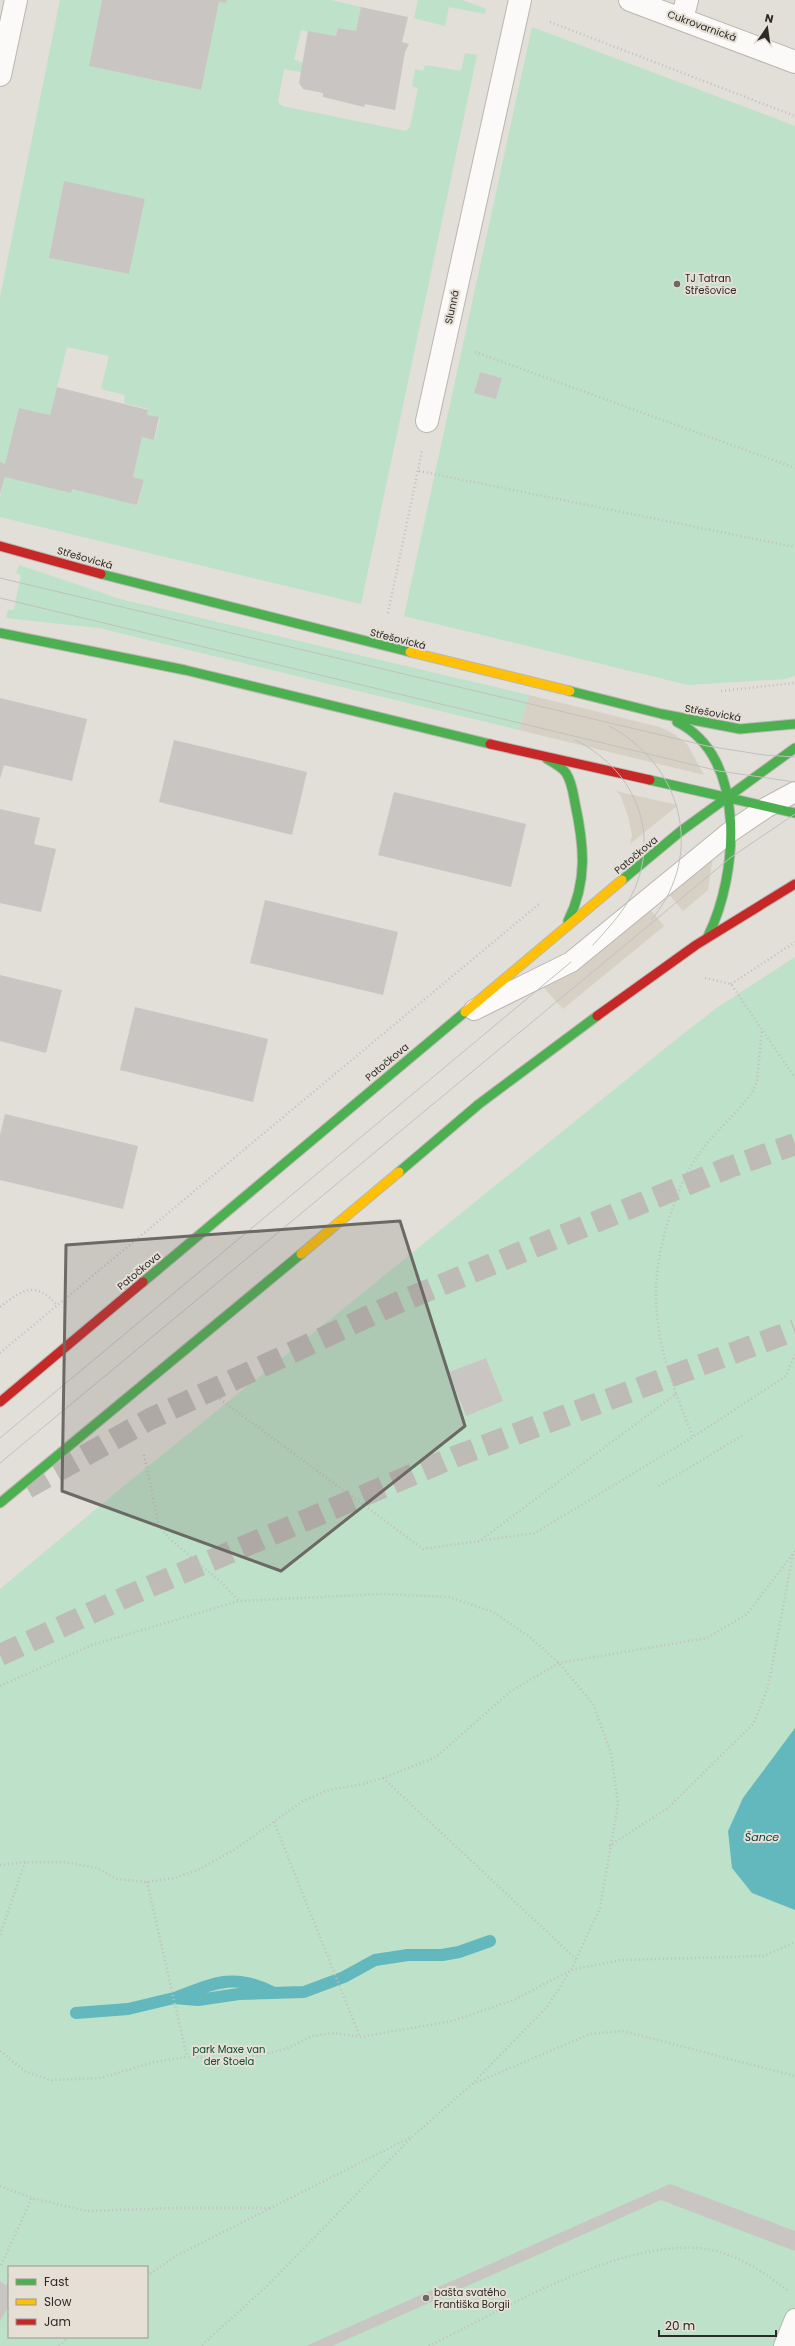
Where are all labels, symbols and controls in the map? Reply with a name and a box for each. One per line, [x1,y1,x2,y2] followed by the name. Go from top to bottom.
[665,7,739,45] street label: Cukrovarnická
[747,8,787,48] north arrow
[763,10,775,27] text: N
[685,271,736,298] place label: TJ Tatran Střešovice
[672,279,682,289] marker: TJ Tatran Střešovice
[441,289,463,325] street label: Slunná
[55,543,115,573] street label: Střešovická
[368,625,428,653] street label: Střešovická
[684,701,742,725] street label: Střešovická
[611,832,661,878] street label: Patočkova
[362,1039,412,1085] street label: Patočkova
[114,1248,164,1294] street label: Patočkova
[745,1829,779,1845] water label: Šance
[193,2042,265,2069] park label: park Maxe van der Stoela
[8,2266,148,2338] legend
[44,2273,69,2290] text: Fast
[434,2285,510,2312] place label: bašta svatého Františka Borgii
[44,2293,72,2310] text: Slow
[421,2293,431,2303] marker: bašta svatého Františka Borgii
[659,2312,776,2338] scale bar
[44,2313,71,2330] text: Jam
[665,2317,695,2334] text: 20 m

